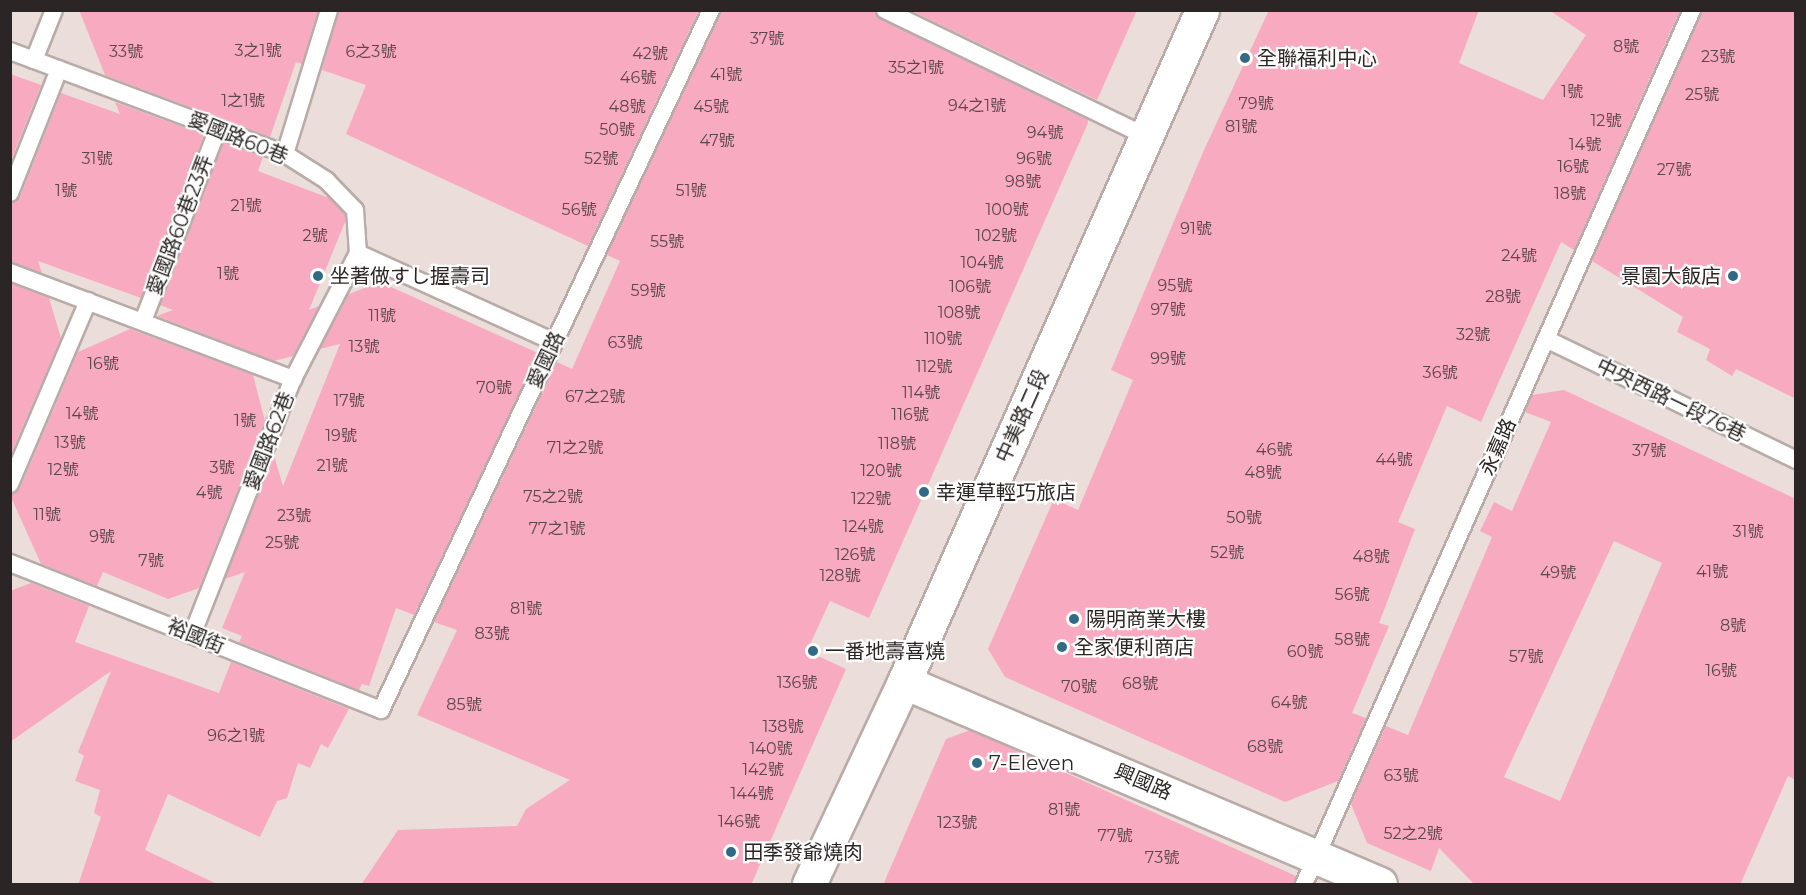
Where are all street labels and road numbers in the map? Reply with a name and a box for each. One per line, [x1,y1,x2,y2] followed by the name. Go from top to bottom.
[185,107,291,169] street label: 愛國路60巷
[142,152,218,298] street label: 愛國路60巷23弄
[522,328,570,392] street label: 愛國路
[1592,353,1750,447] street label: 中央西路一段76巷
[991,365,1053,467] street label: 中美路二段
[239,388,299,494] street label: 愛國路62巷
[1475,415,1521,479] street label: 永嘉路
[164,614,228,658] street label: 裕國街
[1111,759,1175,805] street label: 興國路

